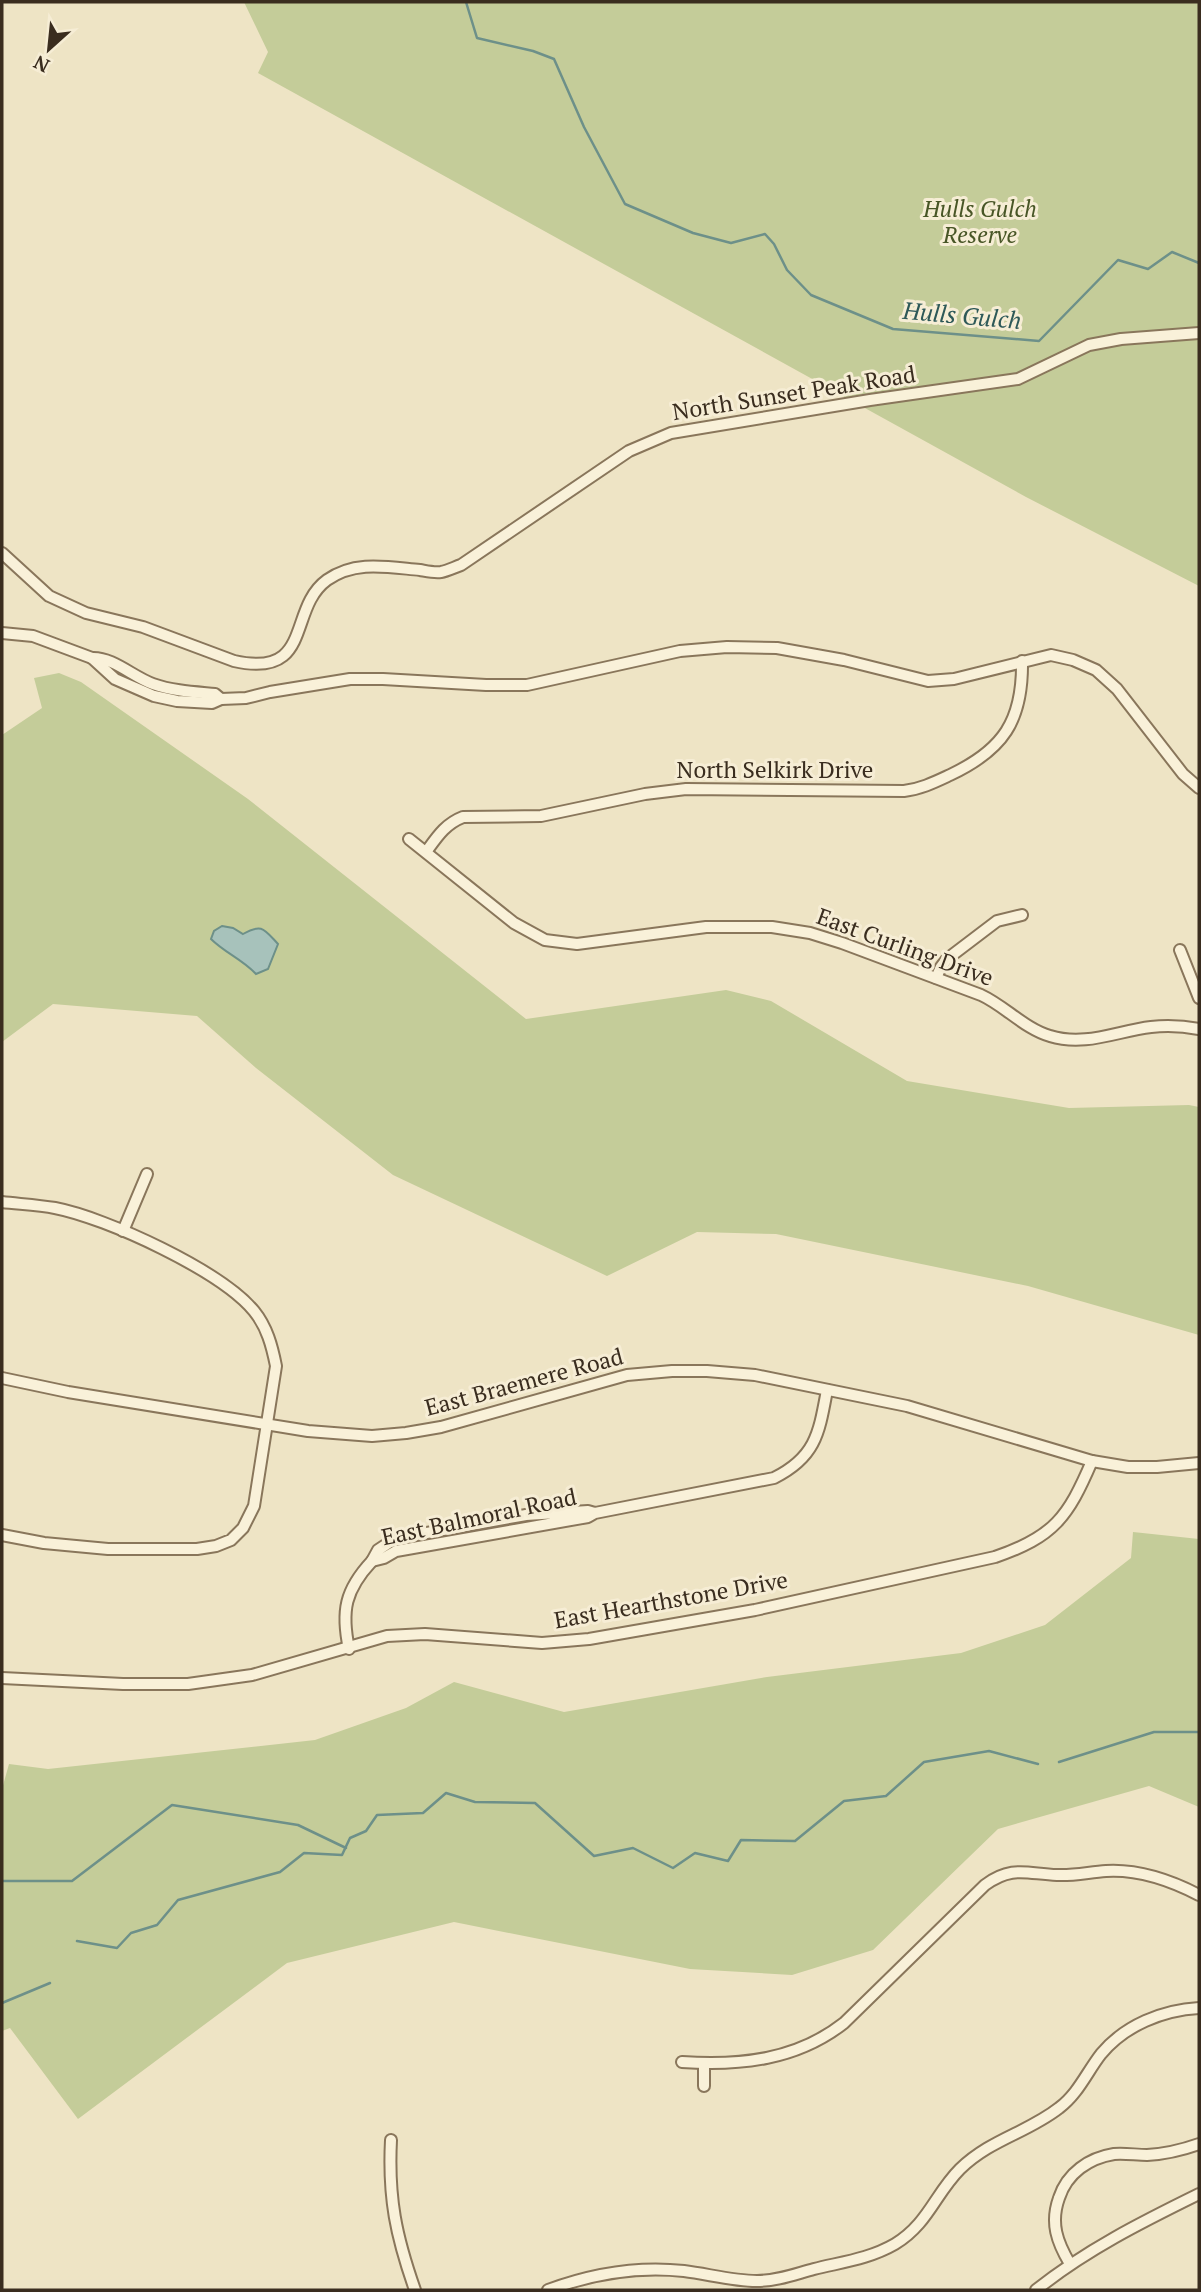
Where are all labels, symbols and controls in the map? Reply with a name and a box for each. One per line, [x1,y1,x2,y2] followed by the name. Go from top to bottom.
[14,14,84,84] north arrow
[28,50,53,79] text: N
[922,193,1037,250] park label: Hulls Gulch Reserve
[901,294,1023,336] water label: Hulls Gulch
[670,358,918,427] street label: North Sunset Peak Road
[677,754,873,785] street label: North Selkirk Drive
[812,900,998,993] street label: East Curling Drive
[421,1340,627,1423] street label: East Braemere Road
[379,1481,579,1552] street label: East Balmoral Road
[552,1564,790,1635] street label: East Hearthstone Drive

